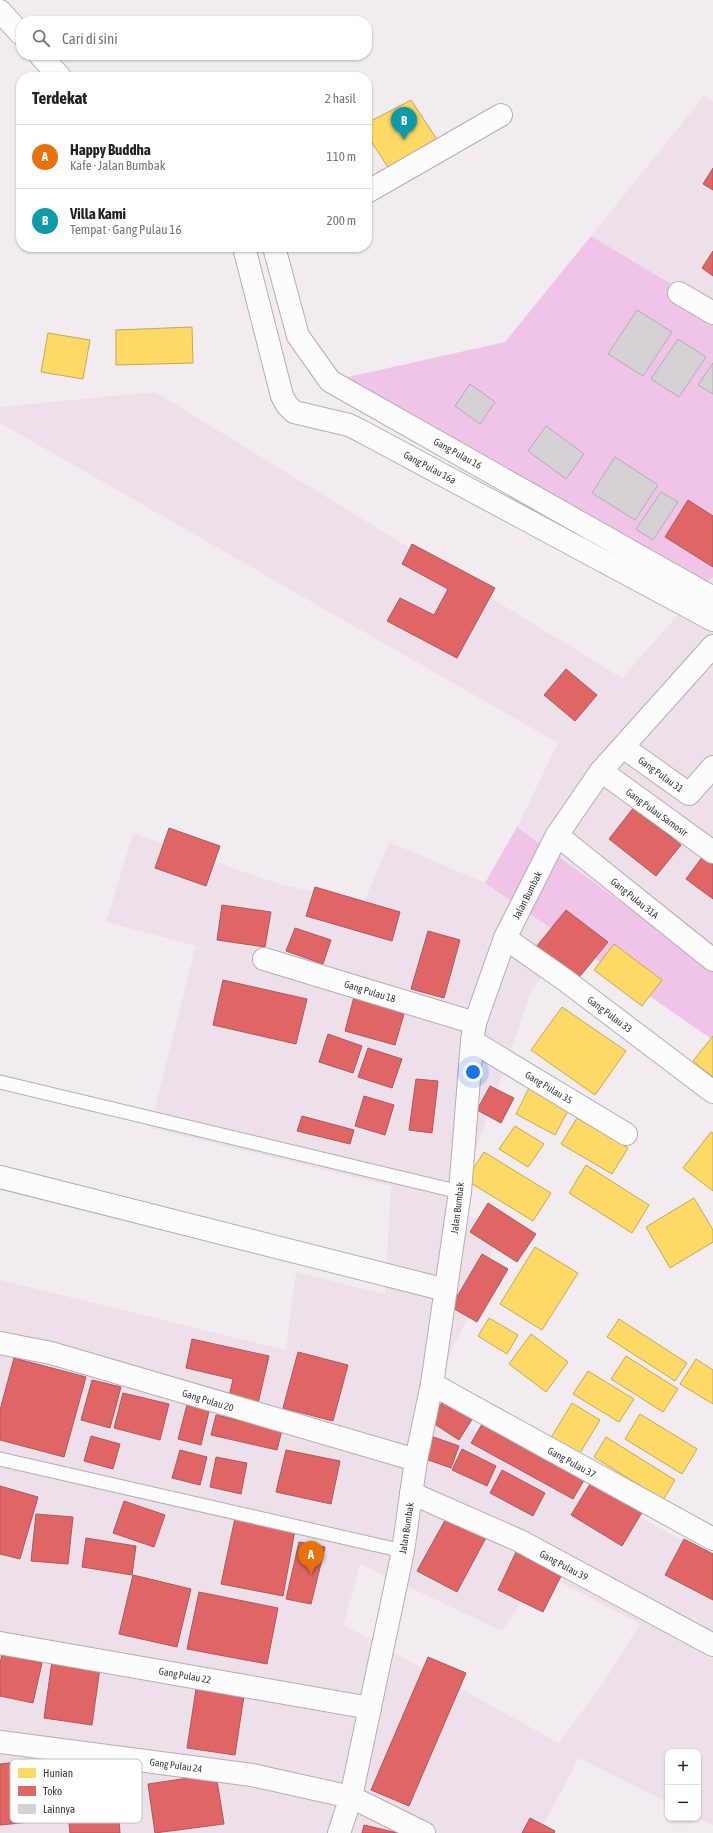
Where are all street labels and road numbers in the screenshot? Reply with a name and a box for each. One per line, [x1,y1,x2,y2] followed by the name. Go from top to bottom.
[432,436,484,471] street label: Gang Pulau 16
[402,449,458,486] street label: Gang Pulau 16a
[636,754,686,795] street label: Gang Pulau 31
[624,786,690,839] street label: Gang Pulau Samosir
[511,869,544,921] street label: Jalan Bumbak
[609,876,661,921] street label: Gang Pulau 31A
[343,978,397,1005] street label: Gang Pulau 18
[585,994,634,1035] street label: Gang Pulau 33
[523,1069,575,1106] street label: Gang Pulau 35
[449,1181,466,1235] street label: Jalan Bumbak
[181,1387,235,1414] street label: Gang Pulau 20
[546,1445,598,1480] street label: Gang Pulau 37
[397,1501,416,1555] street label: Jalan Bumbak
[538,1548,590,1583] street label: Gang Pulau 39
[158,1665,212,1686] street label: Gang Pulau 22
[149,1756,203,1775] street label: Gang Pulau 24

